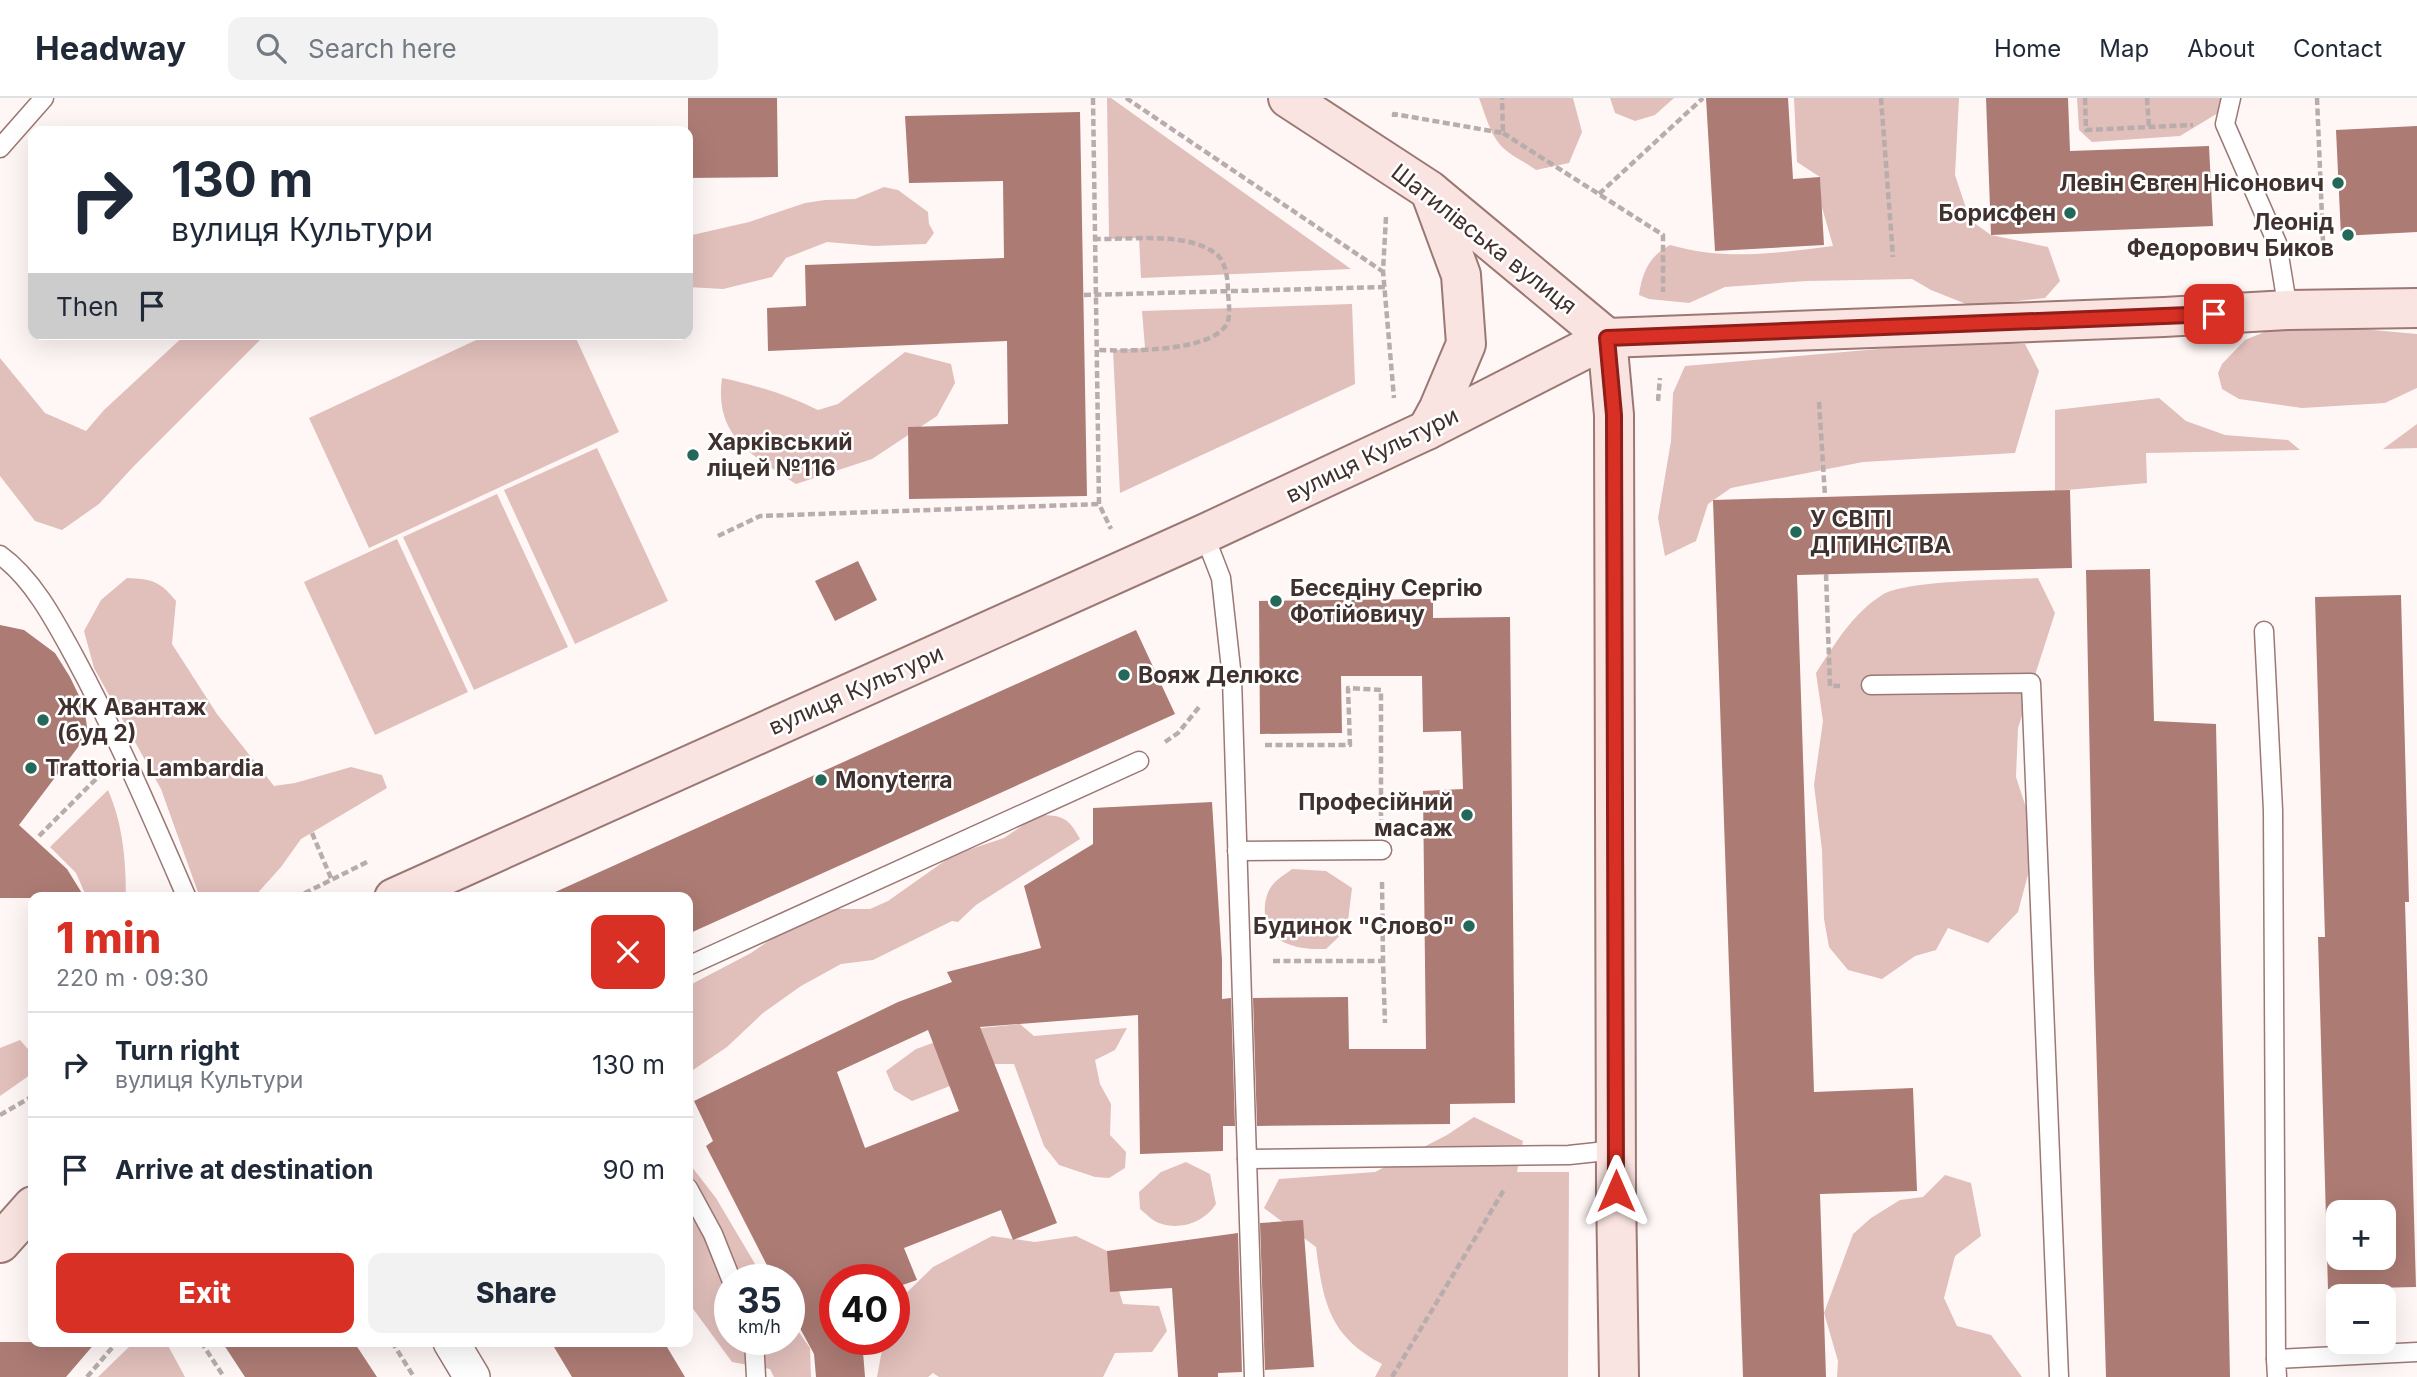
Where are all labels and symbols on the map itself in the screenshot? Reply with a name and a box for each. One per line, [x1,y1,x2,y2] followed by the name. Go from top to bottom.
[1386,158,1582,320] street label: Шатилівська вулиця
[2059,169,2324,197] place label: Левін Євген Нісонович
[2330,175,2346,191] marker: Левін Євген Нісонович
[1939,199,2056,227] place label: Борисфен
[2062,205,2078,221] marker: Борисфен
[2127,208,2334,262] place label: Леонід Федорович Биков
[2340,227,2356,243] marker: Леонід Федорович Биков
[2184,284,2244,344] pin
[1281,401,1463,509] street label: вулиця Культури
[707,428,853,482] place label: Харківський ліцей №116
[685,447,701,463] marker: Харківський ліцей №116
[1810,505,1951,559] place label: У СВІТІ ДІТИНСТВА
[1788,524,1804,540] marker: У СВІТІ ДІТИНСТВА
[1290,574,1483,628] place label: Бесєдіну Сергію Фотійовичу
[1268,593,1284,609] marker: Бесєдіну Сергію Фотійовичу
[764,639,948,741] street label: вулиця Культури
[1138,661,1300,689] place label: Вояж Делюкс
[1116,667,1132,683] marker: Вояж Делюкс
[57,693,206,747] place label: ЖК Авантаж (буд 2)
[35,712,51,728] marker: ЖК Авантаж (буд 2)
[45,754,264,782] place label: Trattoria Lambardia
[23,760,39,776] marker: Trattoria Lambardia
[835,766,953,794] place label: Monyterra
[813,772,829,788] marker: Monyterra
[1298,788,1453,842] place label: Професійний масаж
[1459,807,1475,823] marker: Професійний масаж
[1253,912,1455,940] place label: Будинок "Слово"
[1461,918,1477,934] marker: Будинок "Слово"
[1579,1154,1653,1228] position arrow
[819,1264,910,1355] speed limit sign: 40

